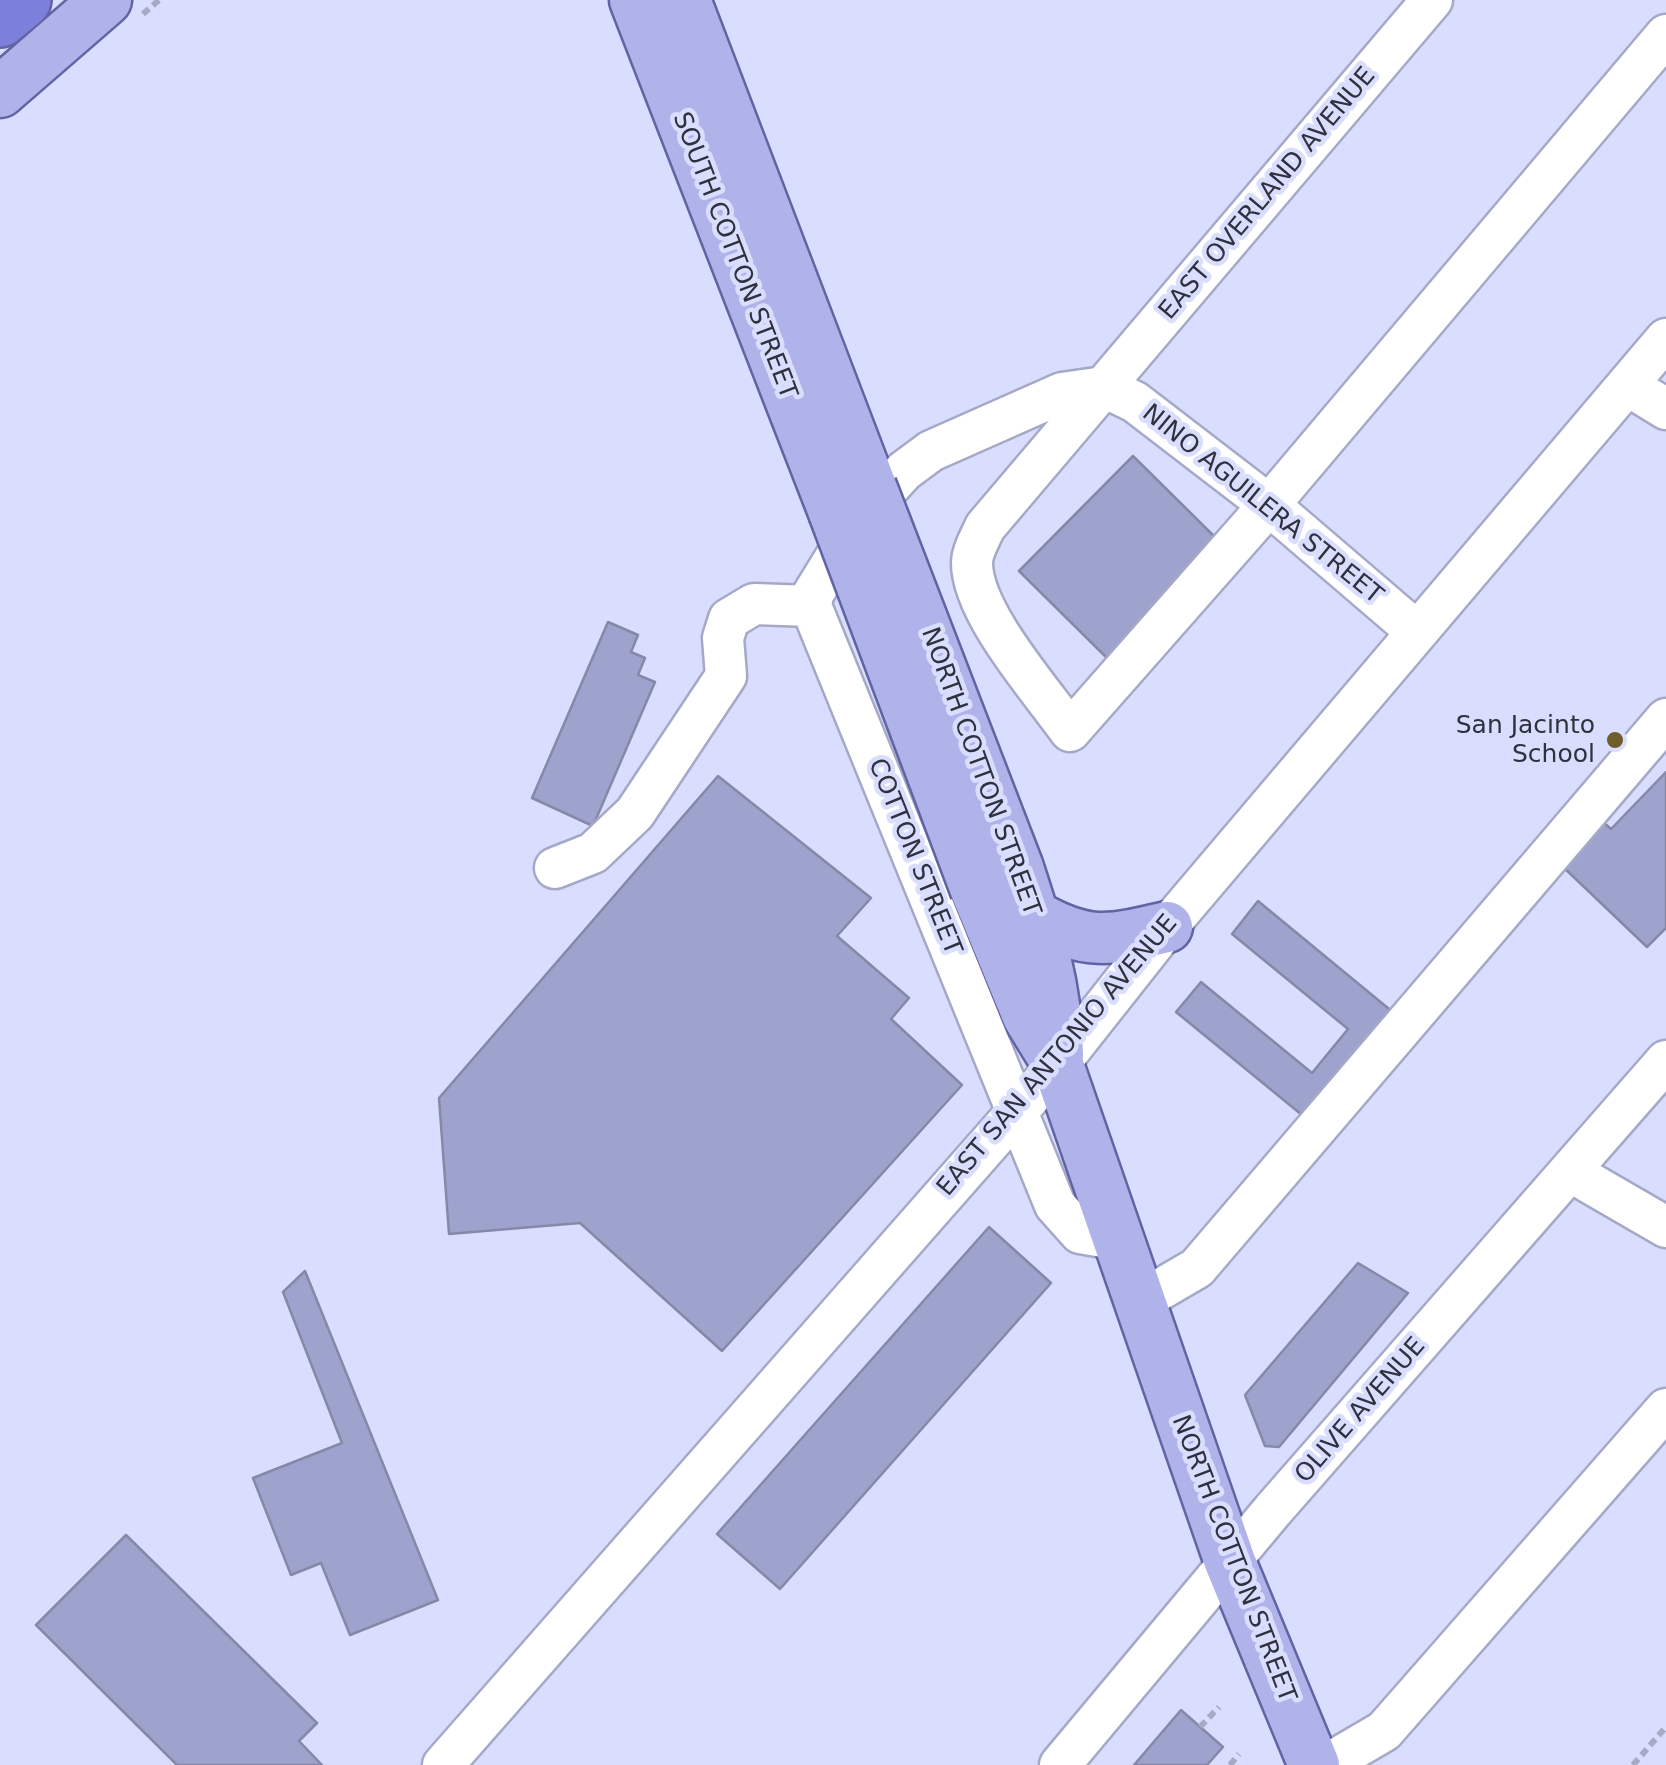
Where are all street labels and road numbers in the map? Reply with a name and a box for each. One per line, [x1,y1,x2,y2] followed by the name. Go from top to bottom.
[1154,62,1382,326] street label: EAST OVERLAND AVENUE
[665,108,803,404] street label: SOUTH COTTON STREET
[1136,399,1388,611] street label: NINO AGUILERA STREET
[914,624,1046,920] street label: NORTH COTTON STREET
[861,755,967,959] street label: COTTON STREET
[932,909,1184,1203] street label: EAST SAN ANTONIO AVENUE
[1290,1332,1432,1490] street label: OLIVE AVENUE
[1164,1411,1302,1707] street label: NORTH COTTON STREET

